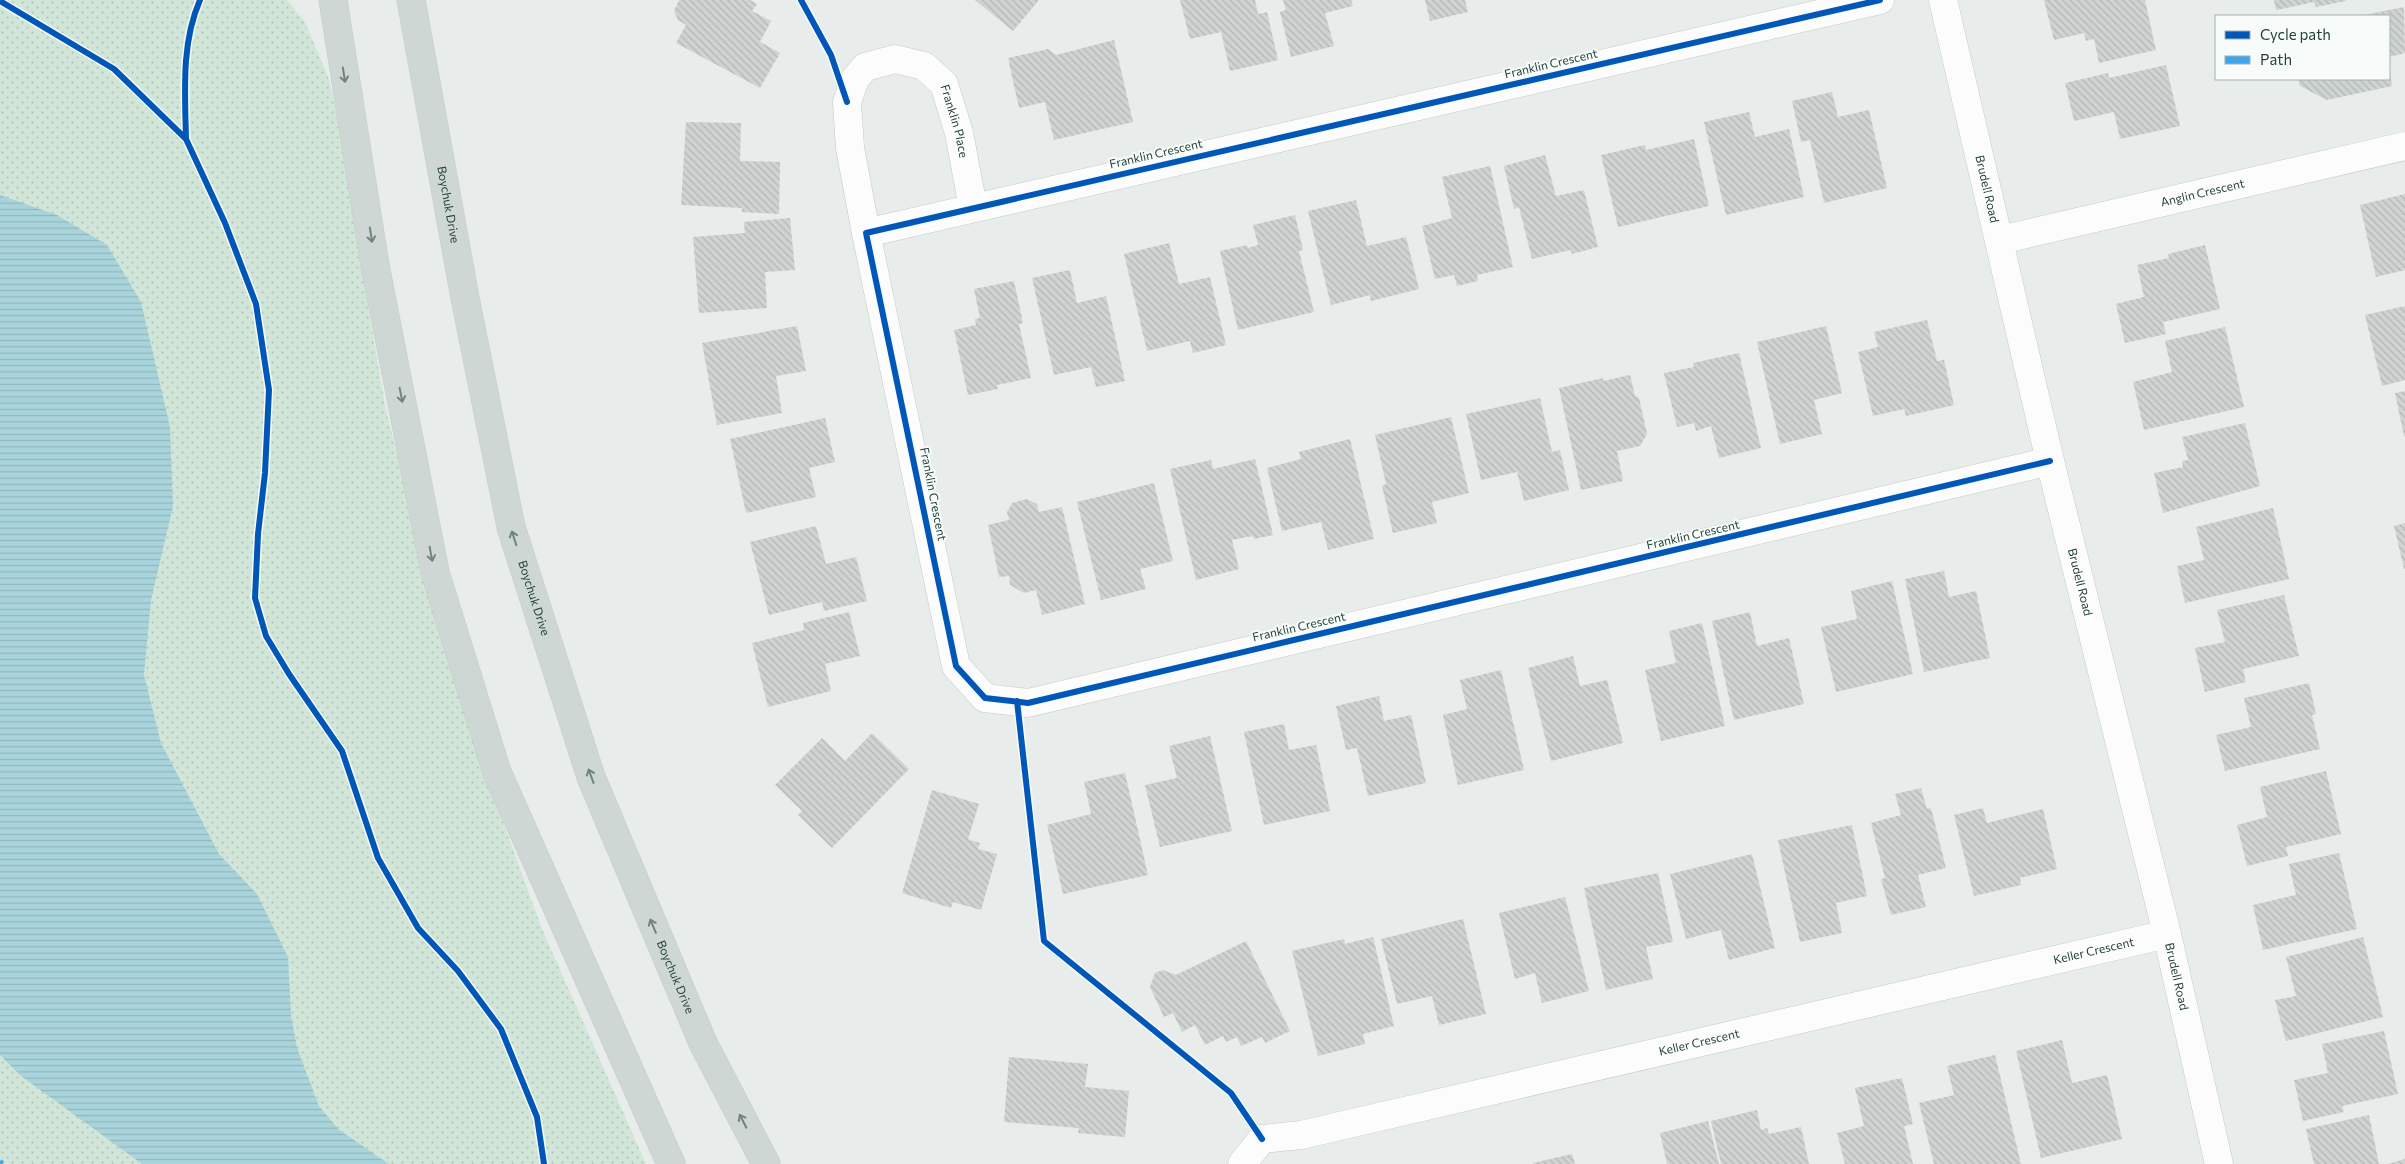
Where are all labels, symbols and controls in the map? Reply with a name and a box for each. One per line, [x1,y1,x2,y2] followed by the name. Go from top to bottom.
[2215,15,2390,80] legend
[2260,25,2331,43] text: Cycle path
[1503,46,1599,81] street label: Franklin Crescent
[2260,50,2292,68] text: Path
[340,66,350,82] one-way arrow
[939,82,972,159] street label: Franklin Place
[1108,136,1204,171] street label: Franklin Crescent
[1973,154,2002,224] street label: Brudell Road
[435,165,463,244] street label: Boychuk Drive
[2159,175,2246,209] street label: Anglin Crescent
[366,227,376,243] one-way arrow
[396,386,406,402] one-way arrow
[918,446,950,542] street label: Franklin Crescent
[1645,517,1741,552] street label: Franklin Crescent
[509,530,519,546] one-way arrow
[427,546,437,562] one-way arrow
[2066,547,2096,617] street label: Brudell Road
[516,558,553,637] street label: Boychuk Drive
[1251,609,1347,644] street label: Franklin Crescent
[586,769,595,784] one-way arrow
[648,919,658,934] one-way arrow
[2052,934,2135,966] street label: Keller Crescent
[655,938,698,1015] street label: Boychuk Drive
[2163,941,2192,1011] street label: Brudell Road
[1657,1025,1741,1058] street label: Keller Crescent
[738,1113,748,1128] one-way arrow

